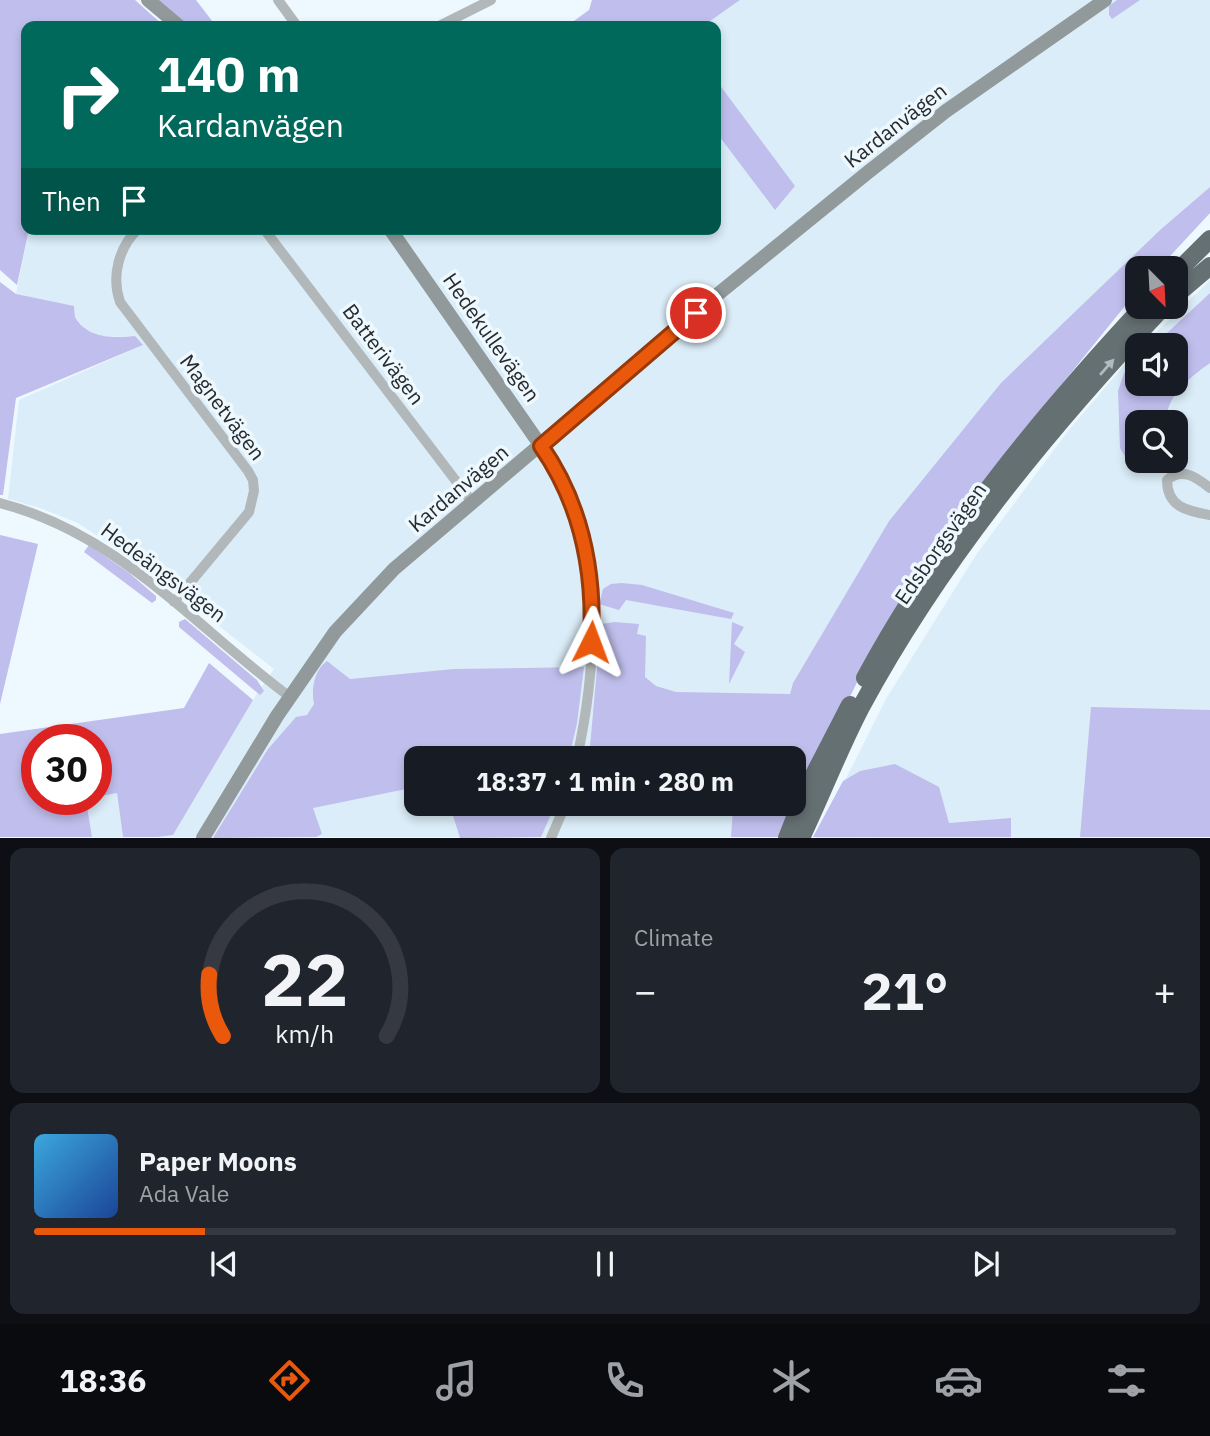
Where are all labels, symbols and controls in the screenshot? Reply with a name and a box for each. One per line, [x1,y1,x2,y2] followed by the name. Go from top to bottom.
[157,42,301,105] text: 140 m
[42,49,133,140] icon: right
[838,76,952,174] street label: Kardanvägen
[157,104,344,146] text: Kardanvägen
[115,182,153,220] icon: arrive
[42,184,101,218] text: Then
[1125,256,1188,318] north arrow
[1125,256,1188,473] map controls
[437,267,547,407] street label: Hedekullevägen
[666,283,726,343] pin
[677,294,715,332] icon: arrive
[337,298,431,410] street label: Batterivägen
[1125,333,1188,396] button: sound
[174,348,272,466] street label: Magnetvägen
[1099,358,1115,376] one-way arrow
[1125,410,1188,473] button: search
[402,438,514,538] street label: Kardanvägen
[888,477,992,609] street label: Edsborgsvägen
[96,516,232,628] street label: Hedeängsvägen
[554,605,628,679] position arrow
[21,724,112,815] speed limit sign: 30
[476,764,734,798] text: 18:37 · 1 min · 280 m
[634,922,713,952] text: Climate
[261,932,349,1027] text: 22
[862,957,948,1024] text: 21°
[634,966,657,1015] text: −
[1153,966,1176,1015] text: +
[276,1017,334,1050] text: km/h
[139,1144,297,1178] text: Paper Moons
[139,1178,229,1208] text: Ada Vale
[205,1245,243,1283] icon: previous
[586,1245,624,1283] icon: pause
[967,1245,1005,1283] icon: next
[265,1356,314,1405] icon: directions
[432,1356,481,1405] icon: music
[600,1356,649,1405] icon: phone
[767,1356,816,1405] icon: climate
[934,1356,983,1405] icon: car
[1102,1356,1151,1405] icon: filters
[59,1359,147,1401] text: 18:36

